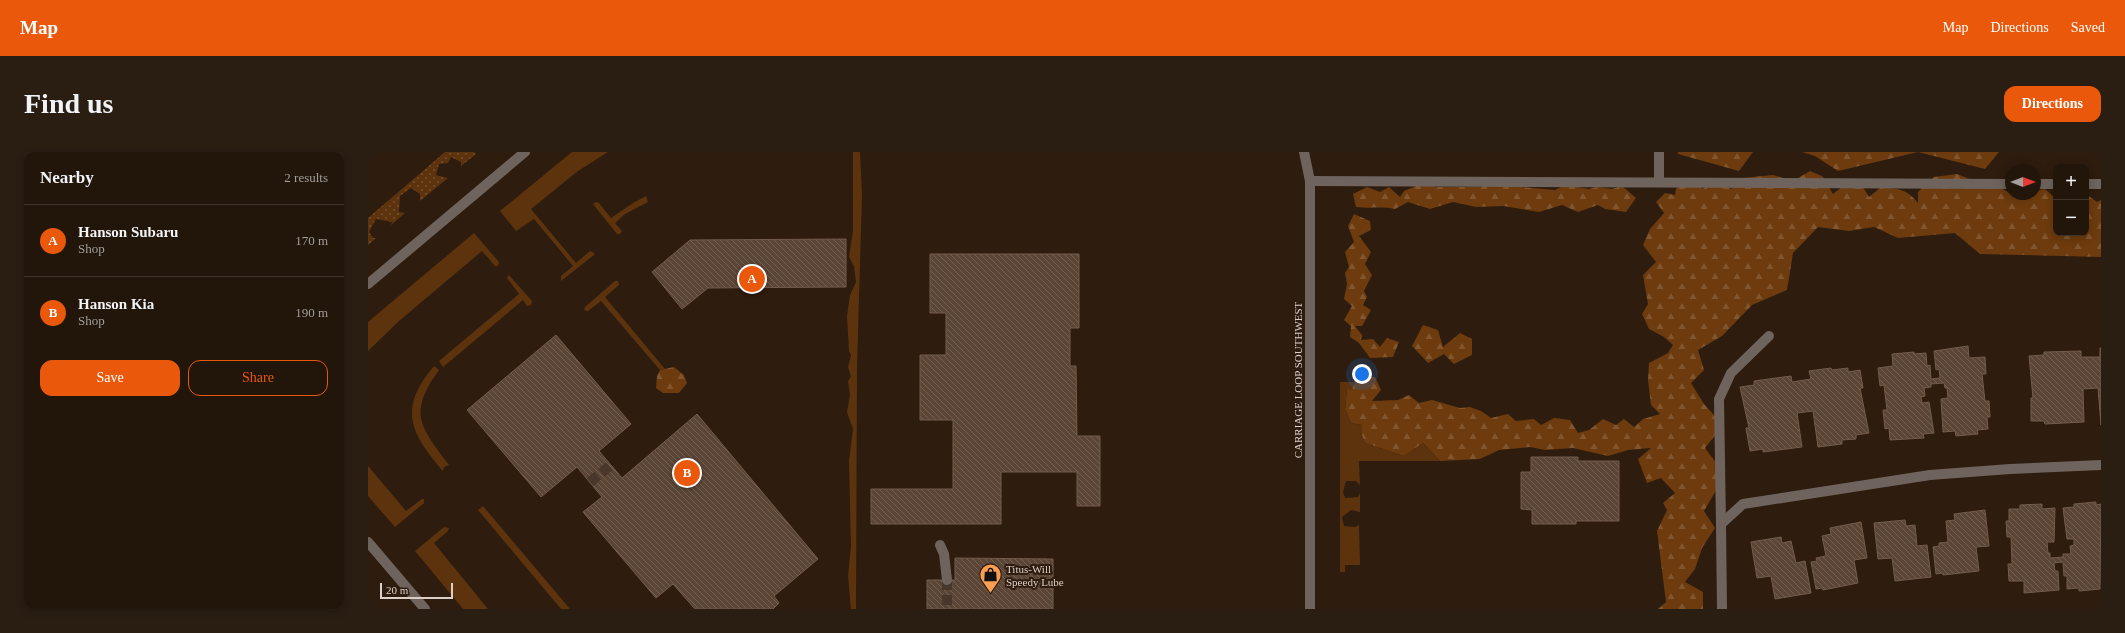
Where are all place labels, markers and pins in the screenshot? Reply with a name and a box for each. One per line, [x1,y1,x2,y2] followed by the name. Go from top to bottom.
[739,264,765,294] pin: A
[674,458,700,488] pin: B
[977,562,1003,595] shop icon: Titus-Will Speedy Lube
[1006,563,1064,588] place label: Titus-Will Speedy Lube

